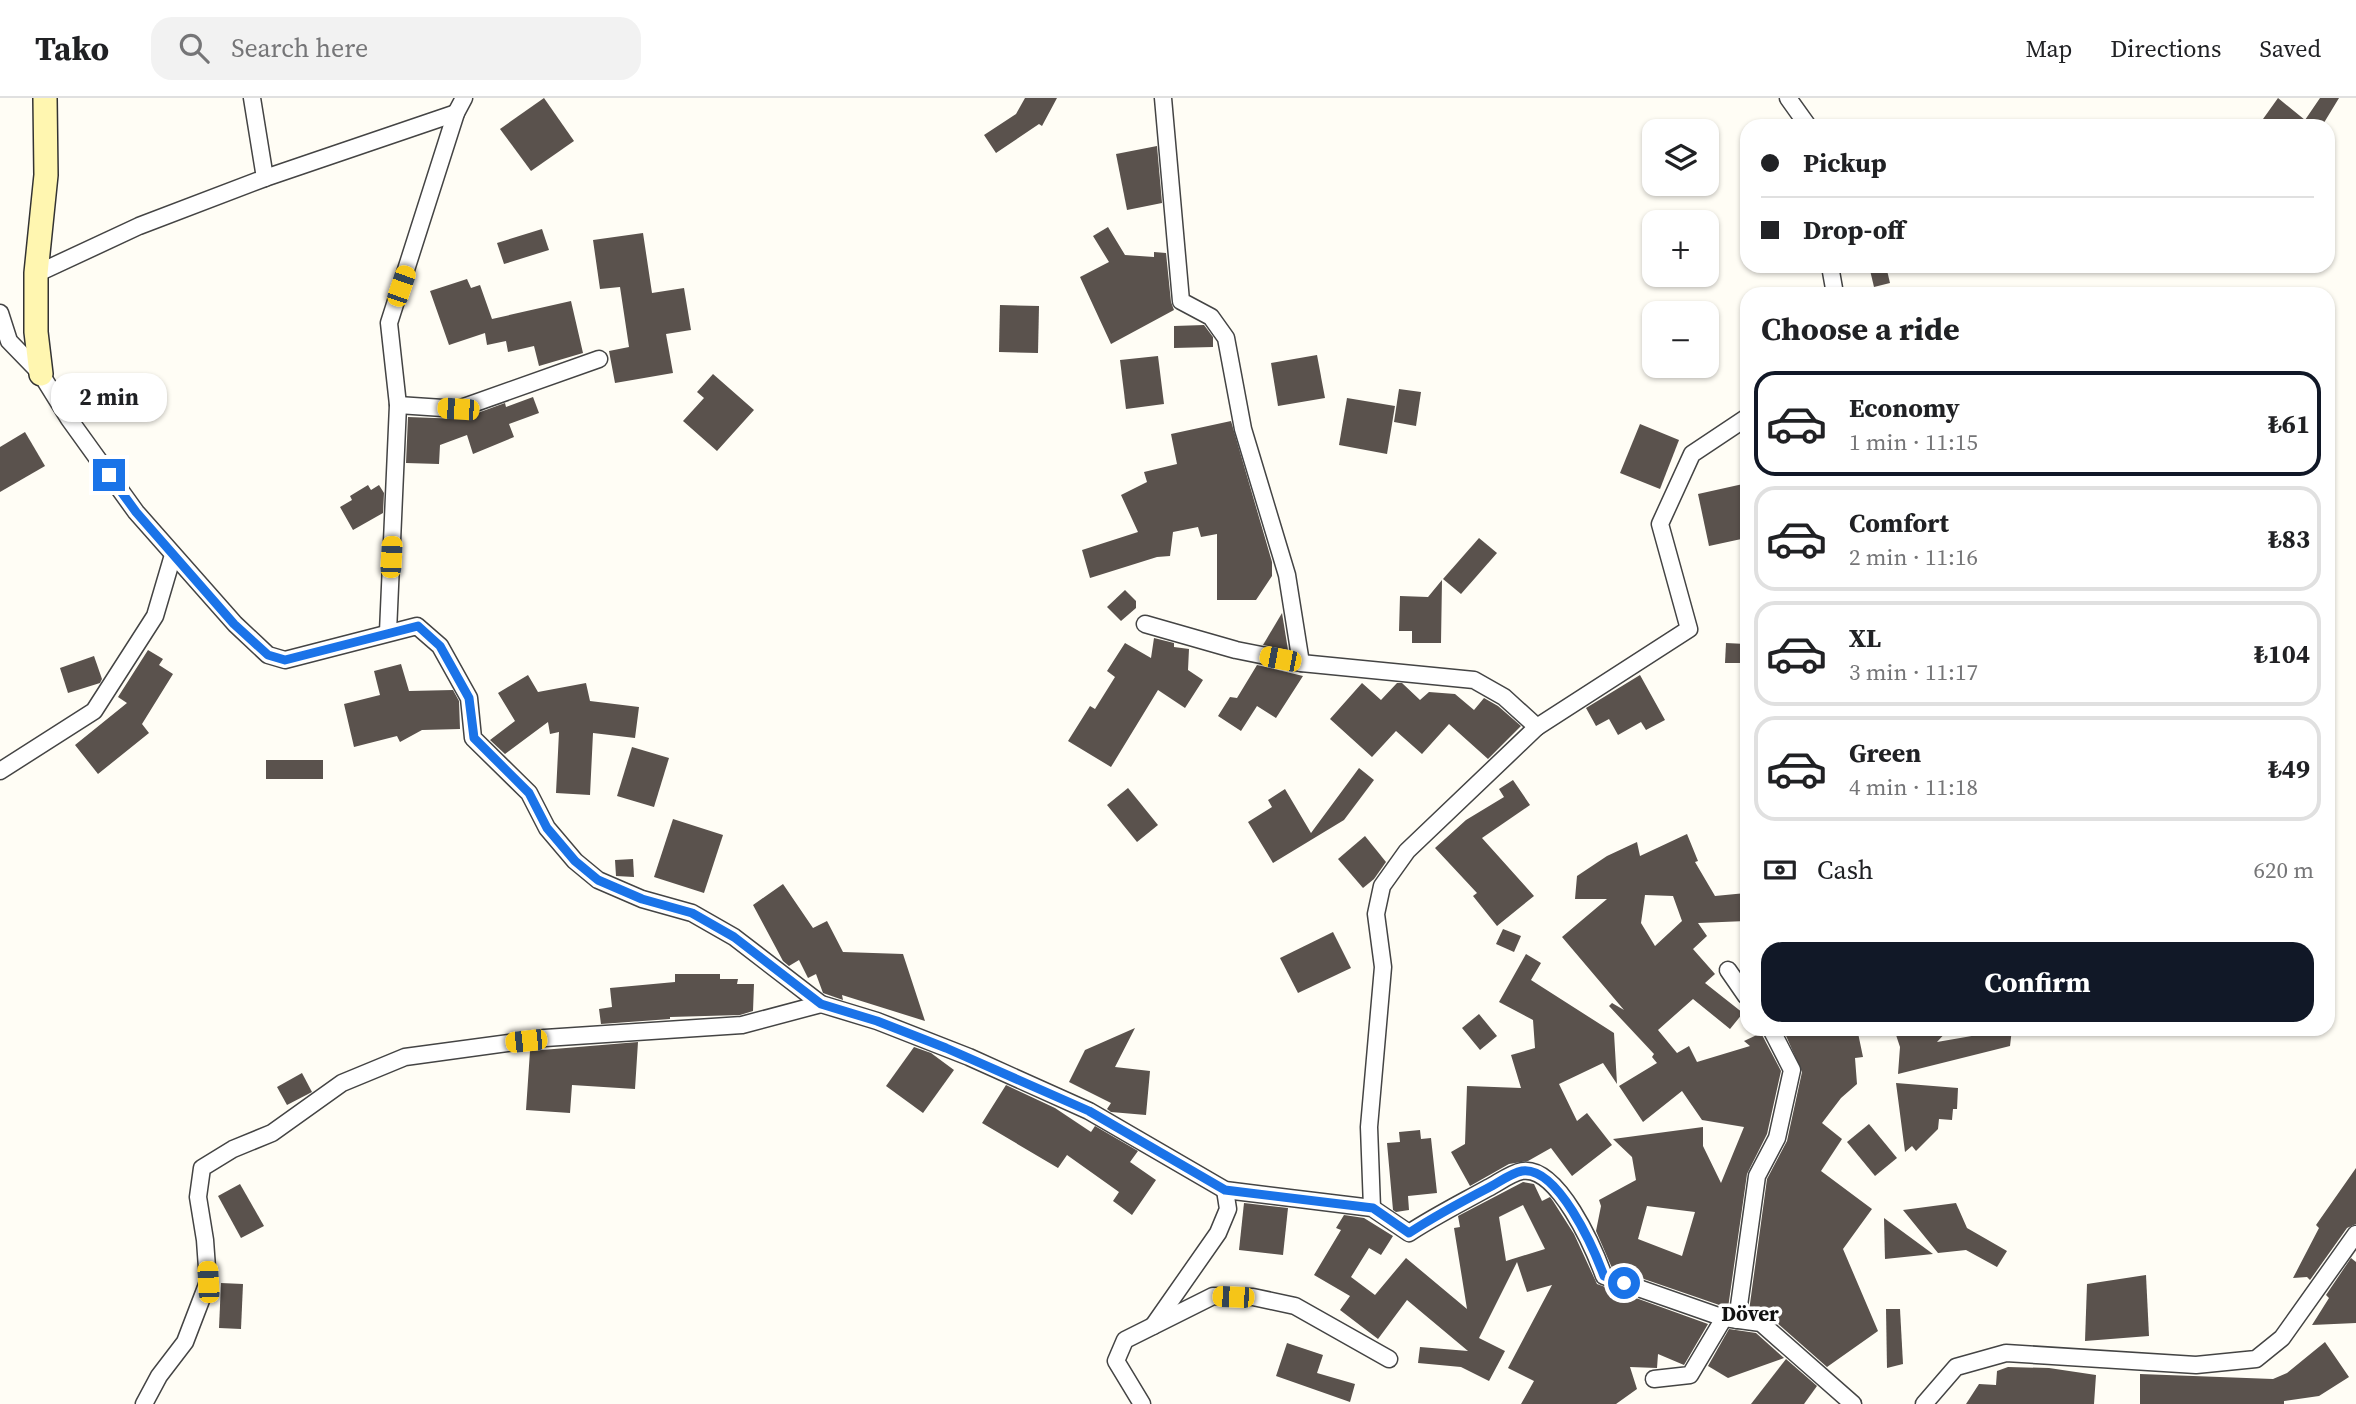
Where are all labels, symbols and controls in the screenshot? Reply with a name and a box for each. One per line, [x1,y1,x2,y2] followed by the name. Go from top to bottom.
[151,17,641,80] search box
[35,26,109,71] text: Tako
[175,29,213,67] icon: search
[231,30,368,66] text: Search here
[2025,32,2072,65] text: Map
[2110,32,2221,65] text: Directions
[2259,32,2321,65] text: Saved
[1642,119,1719,378] map controls
[1642,119,1719,196] button: layers
[1803,145,1887,181] text: Pickup
[1642,210,1719,287] button: +
[1803,212,1905,248] text: Drop-off
[385,263,418,309] car
[1642,301,1719,378] button: −
[1761,307,1960,351] text: Choose a ride
[51,374,167,422] callout: 2 min
[79,381,139,413] text: 2 min
[1849,390,1960,426] text: Economy
[1765,392,1828,455] icon: car
[437,397,480,421] car
[2268,406,2310,442] text: ₺61
[1849,426,1978,458] text: 1 min · 11:15
[93,459,125,491] route end
[1849,505,1949,541] text: Comfort
[1765,507,1828,570] icon: car
[2268,521,2310,557] text: ₺83
[380,535,403,579] car
[1849,541,1978,573] text: 2 min · 11:16
[1849,620,1881,656] text: XL
[1765,622,1828,685] icon: car
[2254,636,2310,672] text: ₺104
[1258,645,1303,673] car
[1849,656,1978,688] text: 3 min · 11:17
[1849,735,1921,771] text: Green
[1765,737,1828,800] icon: car
[2268,751,2310,787] text: ₺49
[1849,771,1978,803] text: 4 min · 11:18
[1761,851,1799,889] icon: cash
[1817,852,1873,888] text: Cash
[2253,854,2314,886] text: 620 m
[1761,942,2314,1022] button: Confirm
[505,1028,548,1054] car
[197,1260,220,1304] car
[1608,1267,1640,1299] route start
[1212,1286,1255,1308] car
[1721,1299,1779,1328] district label: Döver

